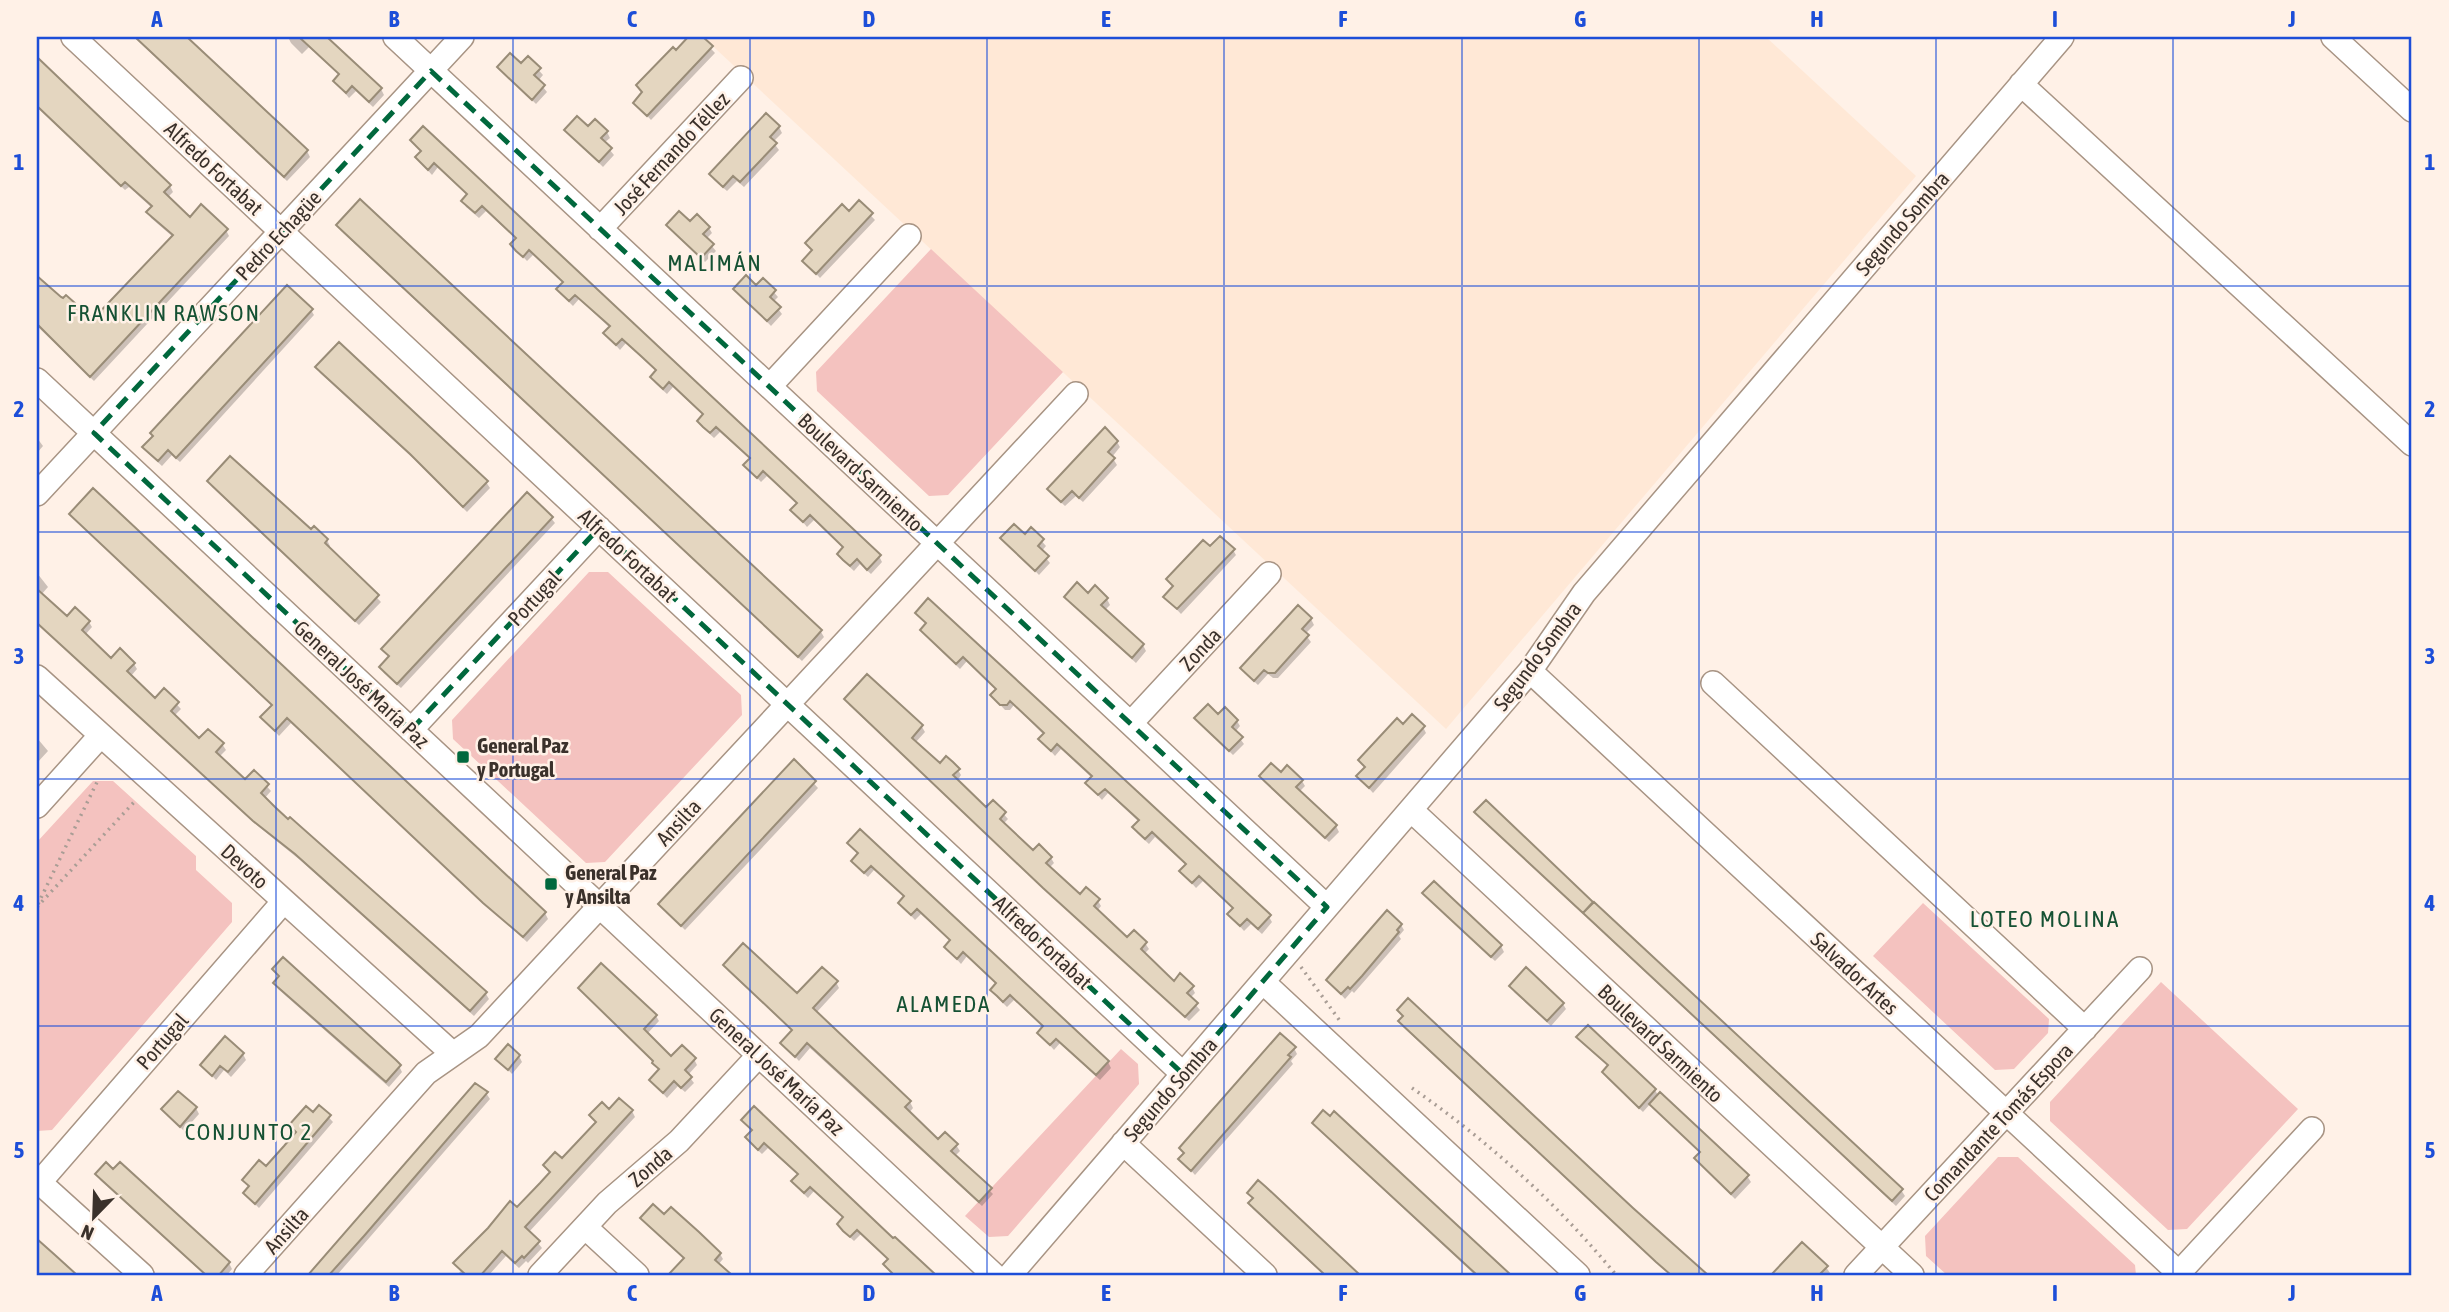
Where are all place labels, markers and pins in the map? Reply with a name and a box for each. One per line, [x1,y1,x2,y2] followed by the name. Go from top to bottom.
[477,733,569,781] place label: General Paz y Portugal
[455,749,471,765] marker: General Paz y Portugal
[565,860,657,908] place label: General Paz y Ansilta
[543,876,559,892] marker: General Paz y Ansilta

